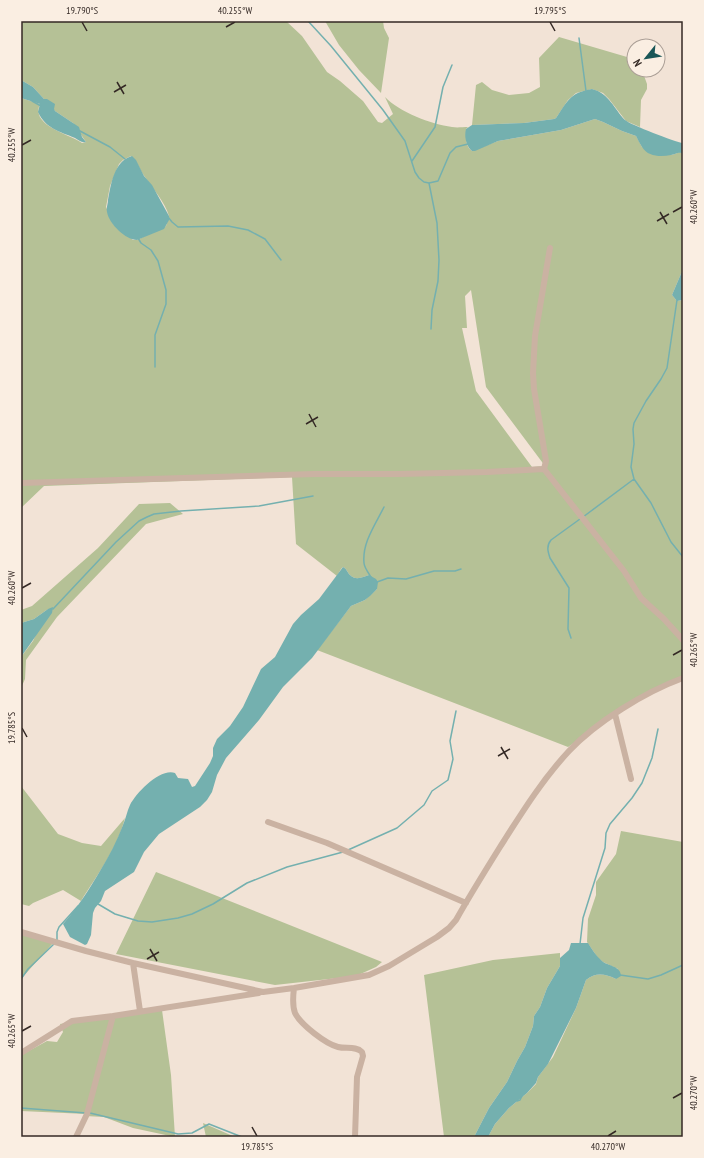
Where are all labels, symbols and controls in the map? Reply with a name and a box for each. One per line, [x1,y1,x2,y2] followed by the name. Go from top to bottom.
[66,4,98,17] text: 19.790°S
[218,4,252,17] text: 40.255°W
[534,4,566,17] text: 19.795°S
[626,38,666,78] north arrow
[630,57,645,69] text: N
[5,128,18,162] text: 40.255°W
[687,190,700,224] text: 40.260°W
[5,571,18,605] text: 40.260°W
[687,633,700,667] text: 40.265°W
[5,712,18,744] text: 19.785°S
[5,1014,18,1048] text: 40.265°W
[687,1076,700,1110] text: 40.270°W
[241,1140,273,1153] text: 19.785°S
[591,1140,625,1153] text: 40.270°W

